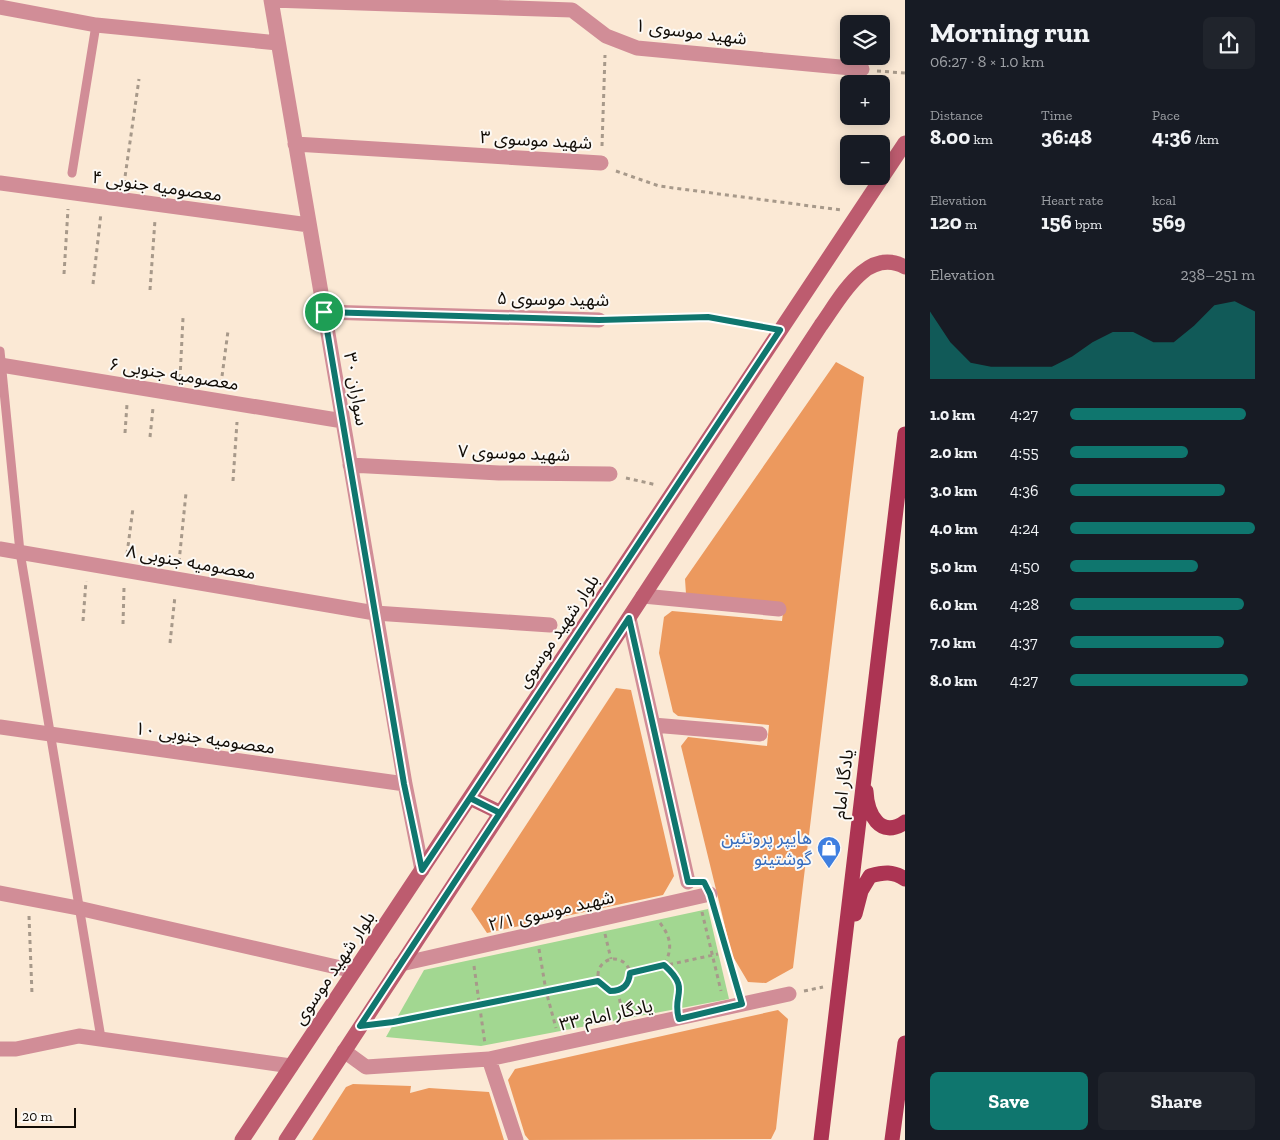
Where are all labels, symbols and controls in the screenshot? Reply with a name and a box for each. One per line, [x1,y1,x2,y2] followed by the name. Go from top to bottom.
[634,14,748,50] street label: شهید موسوی ۱
[840,15,890,185] map controls
[840,15,890,65] button: layers
[930,16,1090,49] text: Morning run
[1203,17,1255,69] button: share
[930,52,1044,71] text: 06:27 · 8 × 1.0 km
[840,75,890,125] button: +
[930,107,983,124] text: Distance
[1041,107,1072,124] text: Time
[1152,107,1180,124] text: Pace
[930,124,970,149] text: 8.00
[1041,124,1092,149] text: 36:48
[1152,124,1192,149] text: 4:36
[479,126,593,154] street label: شهید موسوی ۳
[970,131,993,148] text: km
[1192,131,1219,148] text: /km
[840,135,890,185] button: −
[91,166,223,206] street label: معصومیه جنوبی ۴
[930,192,987,209] text: Elevation
[1041,192,1103,209] text: Heart rate
[1152,192,1176,209] text: kcal
[930,209,962,234] text: 120
[1041,209,1072,234] text: 156
[1152,209,1185,234] text: 569
[962,216,977,233] text: m
[1072,216,1102,233] text: bpm
[930,265,995,284] text: Elevation
[1181,265,1255,284] text: 238–251 m
[497,287,609,311] street label: شهید موسوی ۵
[303,291,345,333] pin
[310,298,338,326] icon: arrive
[339,350,373,428] street label: سواران ۳۰
[108,353,240,395] street label: معصومیه جنوبی ۶
[930,405,975,424] text: 1.0 km
[1010,405,1038,424] text: 4:27
[458,440,570,466] street label: شهید موسوی ۷
[930,443,977,462] text: 2.0 km
[1010,443,1039,462] text: 4:55
[930,481,977,500] text: 3.0 km
[1010,481,1039,500] text: 4:36
[930,519,978,538] text: 4.0 km
[1010,519,1039,538] text: 4:24
[125,540,257,584] street label: معصومیه جنوبی ۸
[930,557,977,576] text: 5.0 km
[1010,557,1040,576] text: 4:50
[512,570,604,692] street label: بلوار شهید موسوی
[930,595,977,614] text: 6.0 km
[1010,595,1039,614] text: 4:28
[930,633,976,652] text: 7.0 km
[1010,633,1038,652] text: 4:37
[930,671,977,690] text: 8.0 km
[1010,671,1038,690] text: 4:27
[133,717,277,759] street label: معصومیه جنوبی ۱۰
[828,748,861,821] street label: یادگار امام
[721,827,813,870] place label: هایپر پروتئین گوشتینو
[816,835,842,869] shop icon: هایپر پروتئین گوشتینو
[486,886,616,936] street label: شهید موسوی ۲/۱
[288,907,380,1029] street label: بلوار شهید موسوی
[557,994,655,1039] street label: یادگار امام ۳۳
[930,1072,1088,1130] button: Save
[1098,1072,1255,1130] button: Share
[15,1105,76,1128] scale bar
[22,1108,53,1125] text: 20 m

